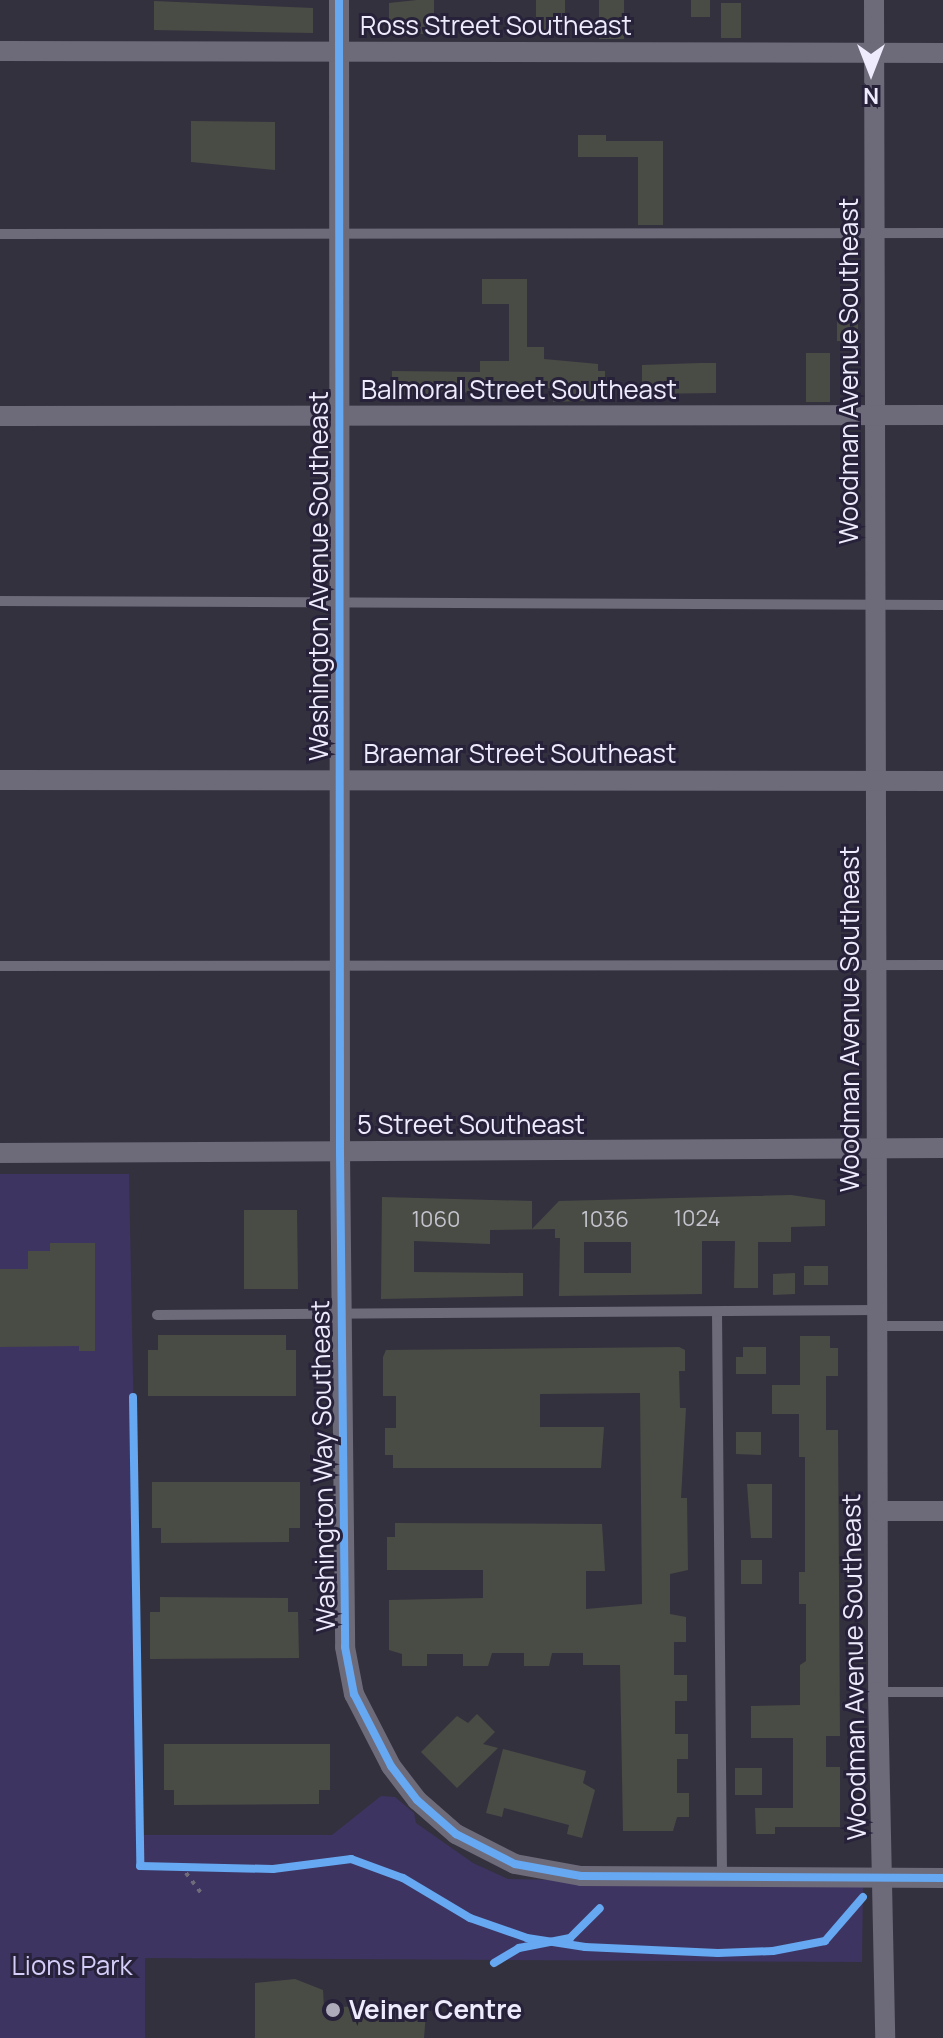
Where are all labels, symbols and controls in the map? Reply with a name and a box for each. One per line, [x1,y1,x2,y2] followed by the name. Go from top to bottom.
[360,10,632,42] street label: Ross Street Southeast
[831,32,911,112] north arrow
[863,81,879,111] text: N
[833,198,865,544] street label: Woodman Avenue Southeast
[361,374,677,406] street label: Balmoral Street Southeast
[303,391,335,761] street label: Washington Avenue Southeast
[364,738,676,770] street label: Braemar Street Southeast
[834,846,866,1192] street label: Woodman Avenue Southeast
[357,1109,585,1141] street label: 5 Street Southeast
[673,1206,721,1232] house number: 1024
[411,1207,461,1233] house number: 1060
[581,1207,629,1233] house number: 1036
[305,1300,341,1632] street label: Washington Way Southeast
[835,1494,873,1840] street label: Woodman Avenue Southeast
[12,1950,132,1982] park label: Lions Park
[349,1994,522,2026] place label: Veiner Centre
[324,2001,342,2019] marker: Veiner Centre

